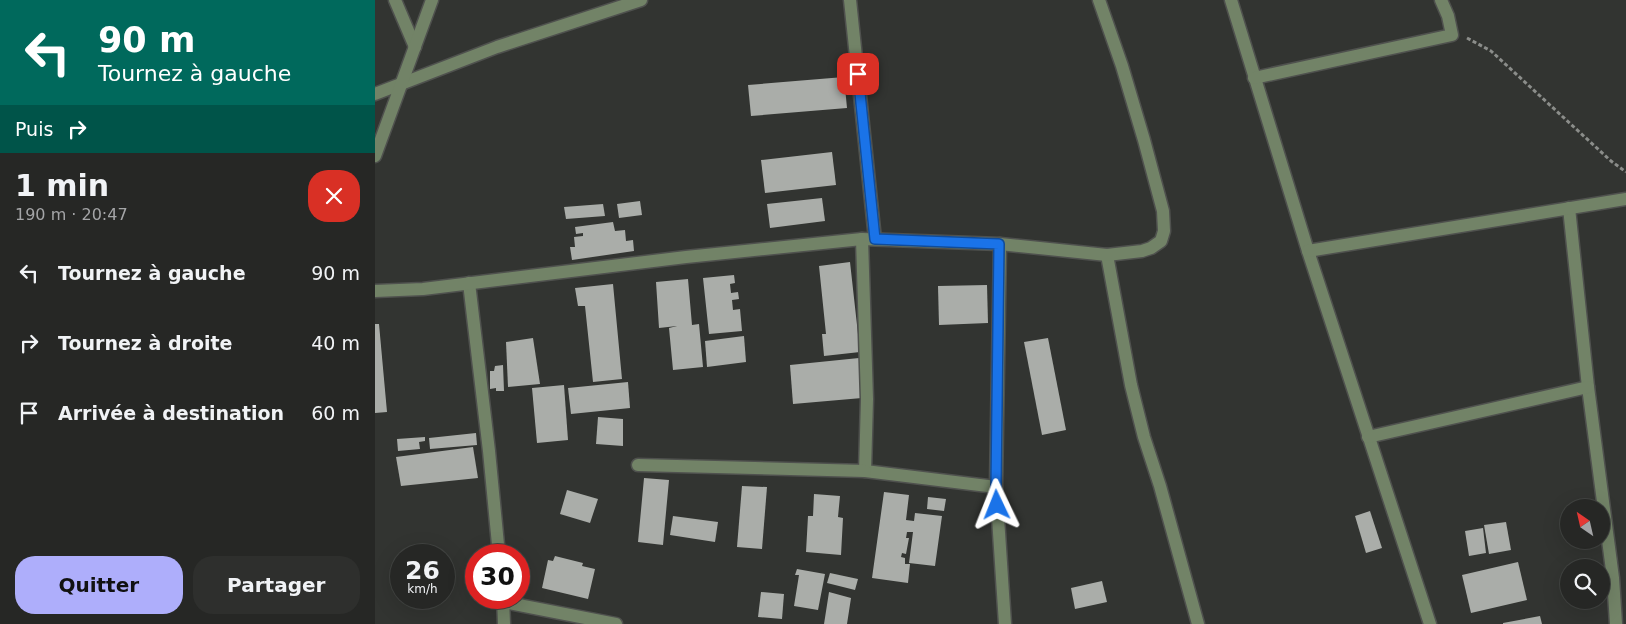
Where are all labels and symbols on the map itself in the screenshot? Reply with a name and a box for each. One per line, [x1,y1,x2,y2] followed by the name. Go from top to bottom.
[837,53,879,95] pin
[970,478,1022,530] position arrow
[1560,499,1610,549] north arrow
[465,544,530,609] speed limit sign: 30

